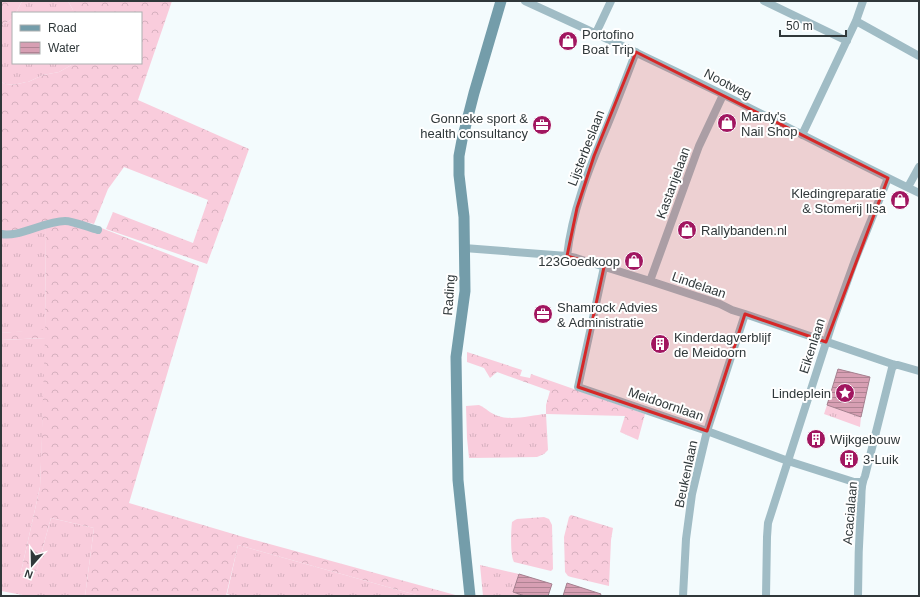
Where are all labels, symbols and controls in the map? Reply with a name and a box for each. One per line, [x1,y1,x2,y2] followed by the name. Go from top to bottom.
[12,12,142,64] legend
[780,12,846,38] scale bar
[786,19,813,33] text: 50 m
[48,21,77,35] text: Road
[582,27,634,57] place label: Portofino Boat Trip
[557,30,579,52] shop icon: Portofino Boat Trip
[48,41,80,55] text: Water
[702,66,754,102] street label: Nootweg
[565,108,607,188] street label: Lijsterbeslaan
[741,109,797,139] place label: Mardy's Nail Shop
[420,111,528,141] place label: Gonneke sport & health consultancy
[716,112,738,134] shop icon: Mardy's Nail Shop
[531,114,553,136] office icon: Gonneke sport & health consultancy
[653,145,693,221] street label: Kastanjelaan
[791,186,887,216] place label: Kledingreparatie & Stomerij Ilsa
[889,189,911,211] shop icon: Kledingreparatie & Stomerij Ilsa
[676,219,698,241] shop icon: Rallybanden.nl
[701,223,787,238] place label: Rallybanden.nl
[623,250,645,272] shop icon: 123Goedkoop
[538,254,620,269] place label: 123Goedkoop
[670,269,728,301] street label: Lindelaan
[440,274,458,316] street label: Rading
[557,300,658,330] place label: Shamrock Advies & Administratie
[532,303,554,325] office icon: Shamrock Advies & Administratie
[796,317,828,375] street label: Eikenlaan
[674,330,771,360] place label: Kinderdagverblijf de Meidoorn
[649,333,671,355] building icon: Kinderdagverblijf de Meidoorn
[834,382,856,404] place icon: Lindeplein
[626,384,706,424] street label: Meidoornlaan
[772,386,831,401] place label: Lindeplein
[805,428,827,450] building icon: Wijkgebouw
[830,432,901,447] place label: Wijkgebouw
[672,439,700,509] street label: Beukenlaan
[838,448,860,470] building icon: 3-Luik
[863,452,899,467] place label: 3-Luik
[840,481,860,545] street label: Acacialaan
[12,545,52,585] north arrow
[23,567,34,581] text: N

